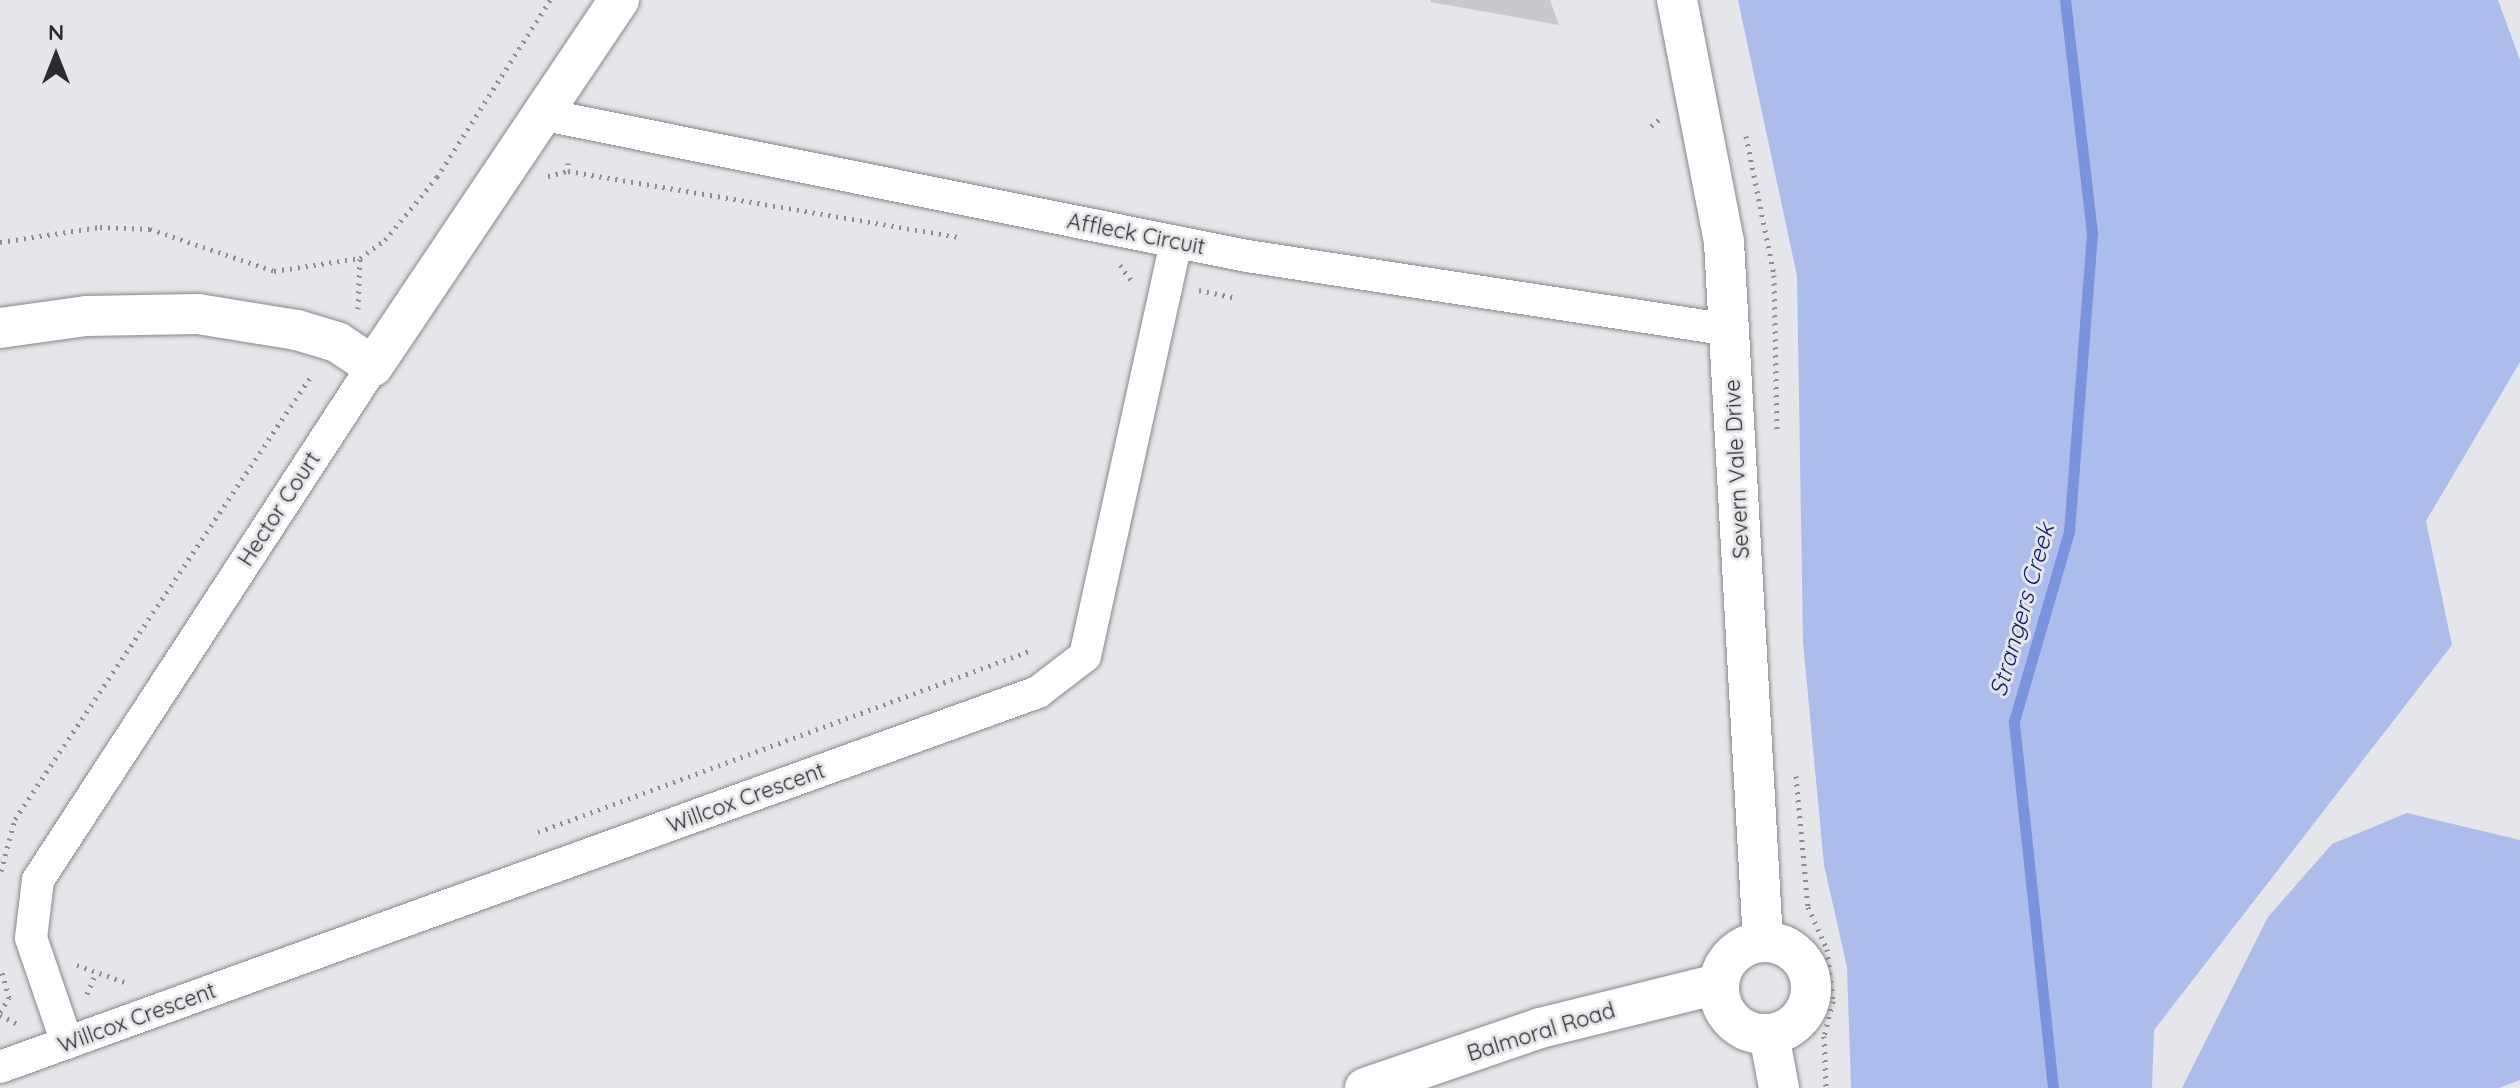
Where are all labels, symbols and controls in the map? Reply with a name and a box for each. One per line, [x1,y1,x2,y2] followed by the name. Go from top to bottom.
[16,16,96,96] north arrow
[48,18,64,46] text: N
[1065,208,1207,260] street label: Affleck Circuit
[1719,379,1755,559] street label: Severn Vale Drive
[232,447,326,571] street label: Hector Court
[1984,520,2060,700] water label: Strangers Creek
[663,757,829,839] street label: Willcox Crescent
[54,977,220,1059] street label: Willcox Crescent
[1464,997,1618,1067] street label: Balmoral Road

